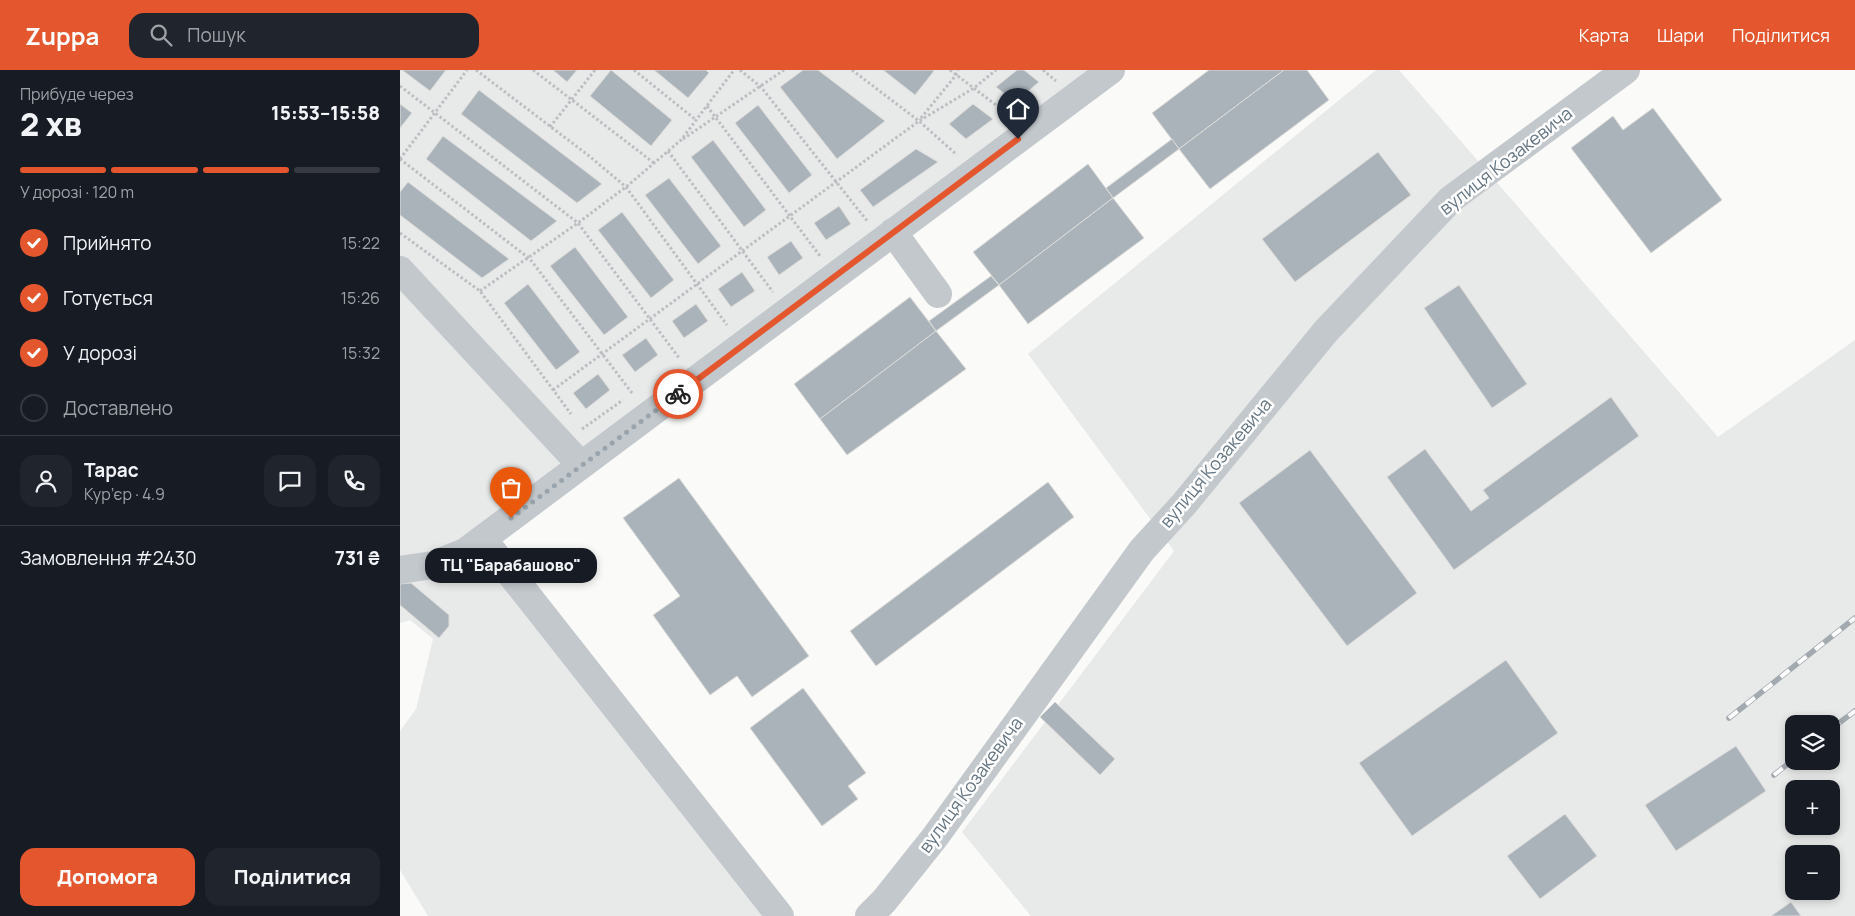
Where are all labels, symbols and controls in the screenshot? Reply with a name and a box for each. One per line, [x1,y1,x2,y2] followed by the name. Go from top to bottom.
[129,13,479,58] search box
[25,19,99,52] text: Zuppa
[147,21,175,49] icon: search
[187,22,246,48] text: Пошук
[1579,23,1629,47] text: Карта
[1657,23,1704,47] text: Шари
[1732,23,1830,47] text: Поділитися
[20,83,134,105] text: Прибуде через
[997,88,1039,139] pin
[1004,95,1032,123] icon: home
[271,100,380,126] text: 15:53–15:58
[1434,101,1577,220] street label: вулиця Козакевича
[20,102,82,146] text: 2 хв
[20,181,134,203] text: У дорозі · 120 m
[20,229,48,257] icon: check
[63,230,151,256] text: Прийнято
[341,232,380,254] text: 15:22
[20,284,48,312] icon: check
[63,285,153,311] text: Готується
[341,287,380,309] text: 15:26
[20,339,48,367] icon: check
[63,340,137,366] text: У дорозі
[342,342,380,364] text: 15:32
[653,369,703,419] courier
[664,380,692,408] icon: bike
[1154,392,1277,532] street label: вулиця Козакевича
[63,395,173,421] text: Доставлено
[20,455,72,507] button: person
[264,455,316,507] button: chat
[328,455,380,507] button: phone
[84,457,139,483] text: Тарас
[490,467,532,518] pin
[497,474,525,502] icon: bag
[84,483,165,505] text: Кур’єр · 4.9
[20,545,196,571] text: Замовлення #2430
[335,545,380,571] text: 731 ₴
[425,548,597,583] callout: ТЦ "Барабашово"
[441,554,581,576] text: ТЦ "Барабашово"
[913,712,1028,857] street label: вулиця Козакевича
[1785,715,1840,900] map controls
[1785,715,1840,770] button: layers
[1785,780,1840,835] button: +
[1785,845,1840,900] button: −
[20,848,195,906] button: Допомога
[205,848,380,906] button: Поділитися

